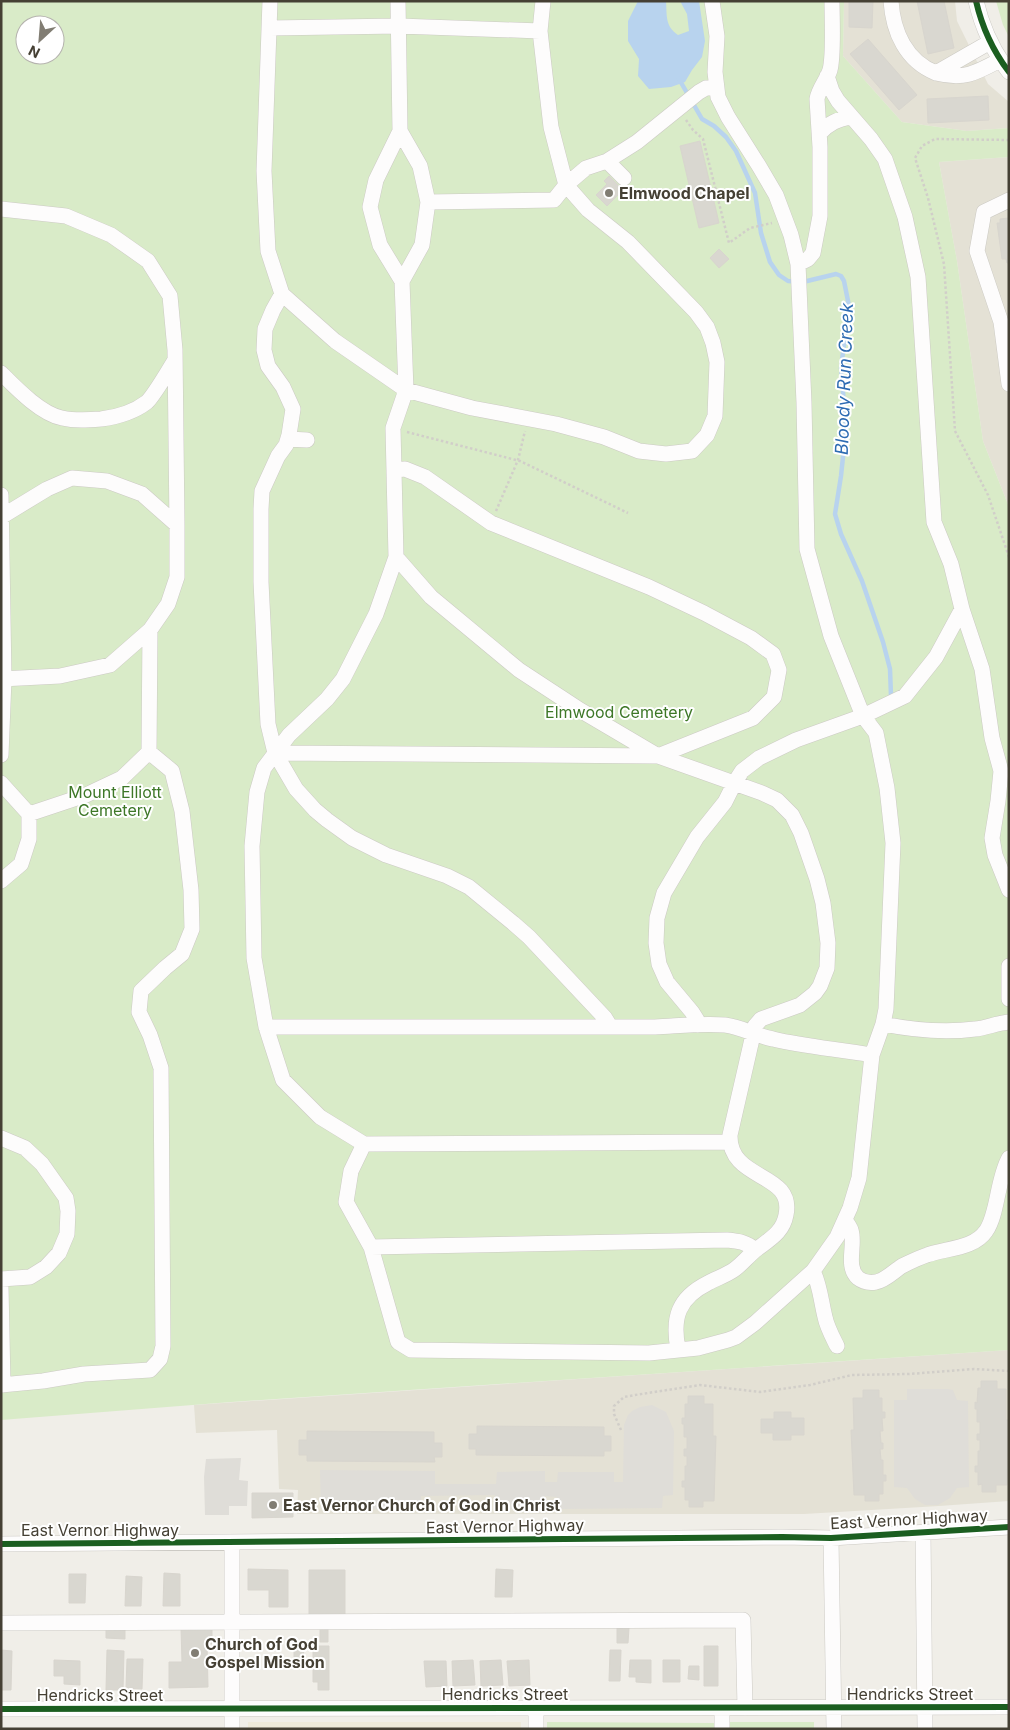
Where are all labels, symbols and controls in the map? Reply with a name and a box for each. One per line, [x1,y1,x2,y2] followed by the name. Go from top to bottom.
[15,15,65,65] north arrow
[26,42,43,62] text: N
[619,183,750,203] place label: Elmwood Chapel
[603,187,615,199] marker: Elmwood Chapel
[831,301,857,455] water label: Bloody Run Creek
[545,702,693,722] park label: Elmwood Cemetery
[68,782,162,820] park label: Mount Elliott Cemetery
[283,1495,560,1515] place label: East Vernor Church of God in Christ
[267,1499,279,1511] marker: East Vernor Church of God in Christ
[830,1505,988,1533] street label: East Vernor Highway
[426,1515,584,1537] street label: East Vernor Highway
[21,1520,179,1540] street label: East Vernor Highway
[205,1634,325,1672] place label: Church of God Gospel Mission
[189,1647,201,1659] marker: Church of God Gospel Mission
[442,1684,568,1704] street label: Hendricks Street
[847,1684,973,1704] street label: Hendricks Street
[37,1685,163,1705] street label: Hendricks Street

